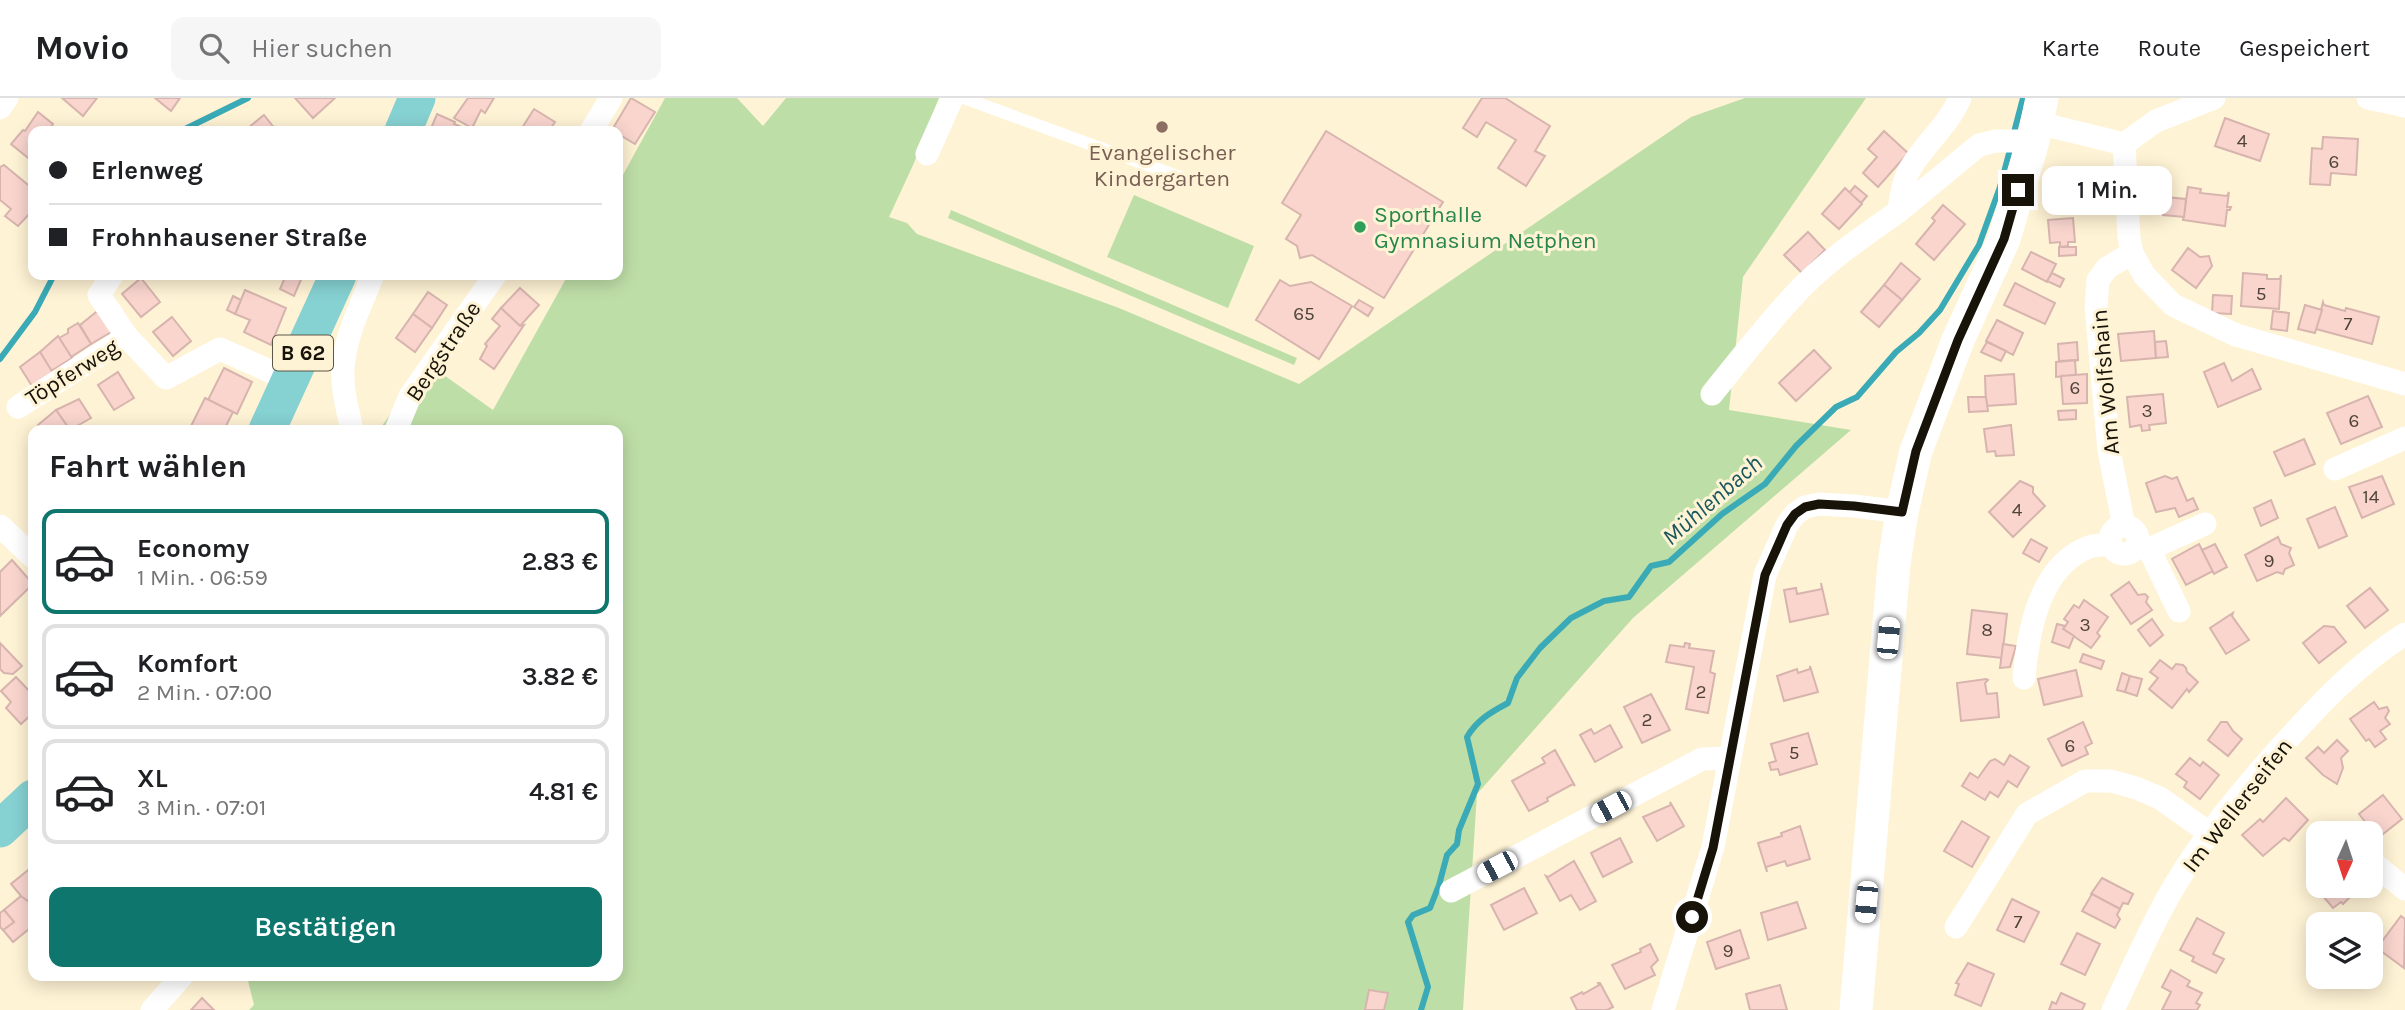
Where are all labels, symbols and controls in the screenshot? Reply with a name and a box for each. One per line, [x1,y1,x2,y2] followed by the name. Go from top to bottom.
[171,17,661,80] search box
[35,29,129,67] text: Movio
[195,29,233,67] icon: search
[251,33,393,64] text: Hier suchen
[2042,34,2100,62] text: Karte
[2138,34,2201,62] text: Route
[2239,34,2370,62] text: Gespeichert
[1154,119,1170,135] marker: Evangelischer Kindergarten
[2237,130,2248,152] house number: 4
[1088,139,1236,192] place label: Evangelischer Kindergarten
[2329,151,2339,173] house number: 6
[91,155,203,186] text: Erlenweg
[2042,166,2172,214] callout: 1 Min.
[2002,174,2034,206] route end
[2077,177,2137,204] text: 1 Min.
[1374,201,1597,254] place label: Sporthalle Gymnasium Netphen
[1352,219,1368,235] marker: Sporthalle Gymnasium Netphen
[91,222,367,253] text: Frohnhausener Straße
[2256,283,2266,305] house number: 5
[400,296,487,406] street label: Bergstraße
[1293,303,1315,325] house number: 65
[2086,308,2125,456] street label: Am Wolfshain
[2344,313,2353,335] house number: 7
[21,333,124,412] street label: Töpferweg
[273,336,333,370] road number: B 62
[2070,377,2080,399] house number: 6
[2141,400,2153,422] house number: 3
[2349,410,2359,432] house number: 6
[49,448,247,485] text: Fahrt wählen
[1656,449,1768,551] water label: Mühlenbach
[2363,486,2380,508] house number: 14
[2012,499,2023,521] house number: 4
[53,530,116,593] icon: car
[137,533,249,564] text: Economy
[522,546,598,577] text: 2.83 €
[2263,550,2275,572] house number: 9
[137,564,268,591] text: 1 Min. · 06:59
[2079,614,2091,636] house number: 3
[1876,616,1901,660] car
[1981,619,1993,641] house number: 8
[53,645,116,708] icon: car
[137,648,238,679] text: Komfort
[522,661,598,692] text: 3.82 €
[137,679,272,706] text: 2 Min. · 07:00
[1695,681,1707,703] house number: 2
[1641,709,1653,731] house number: 2
[2177,733,2298,878] street label: Im Wellerseifen
[2065,735,2075,757] house number: 6
[1789,742,1799,764] house number: 5
[53,760,116,823] icon: car
[137,763,168,794] text: XL
[529,776,598,807] text: 4.81 €
[1588,788,1635,826] car
[137,794,266,821] text: 3 Min. · 07:01
[2306,821,2384,898] north arrow
[2306,821,2383,989] map controls
[1474,848,1521,886] car
[1854,880,1879,924] car
[49,887,602,967] button: Bestätigen
[1676,901,1708,933] route start
[2014,911,2023,933] house number: 7
[2306,912,2383,989] button: layers
[1722,940,1734,962] house number: 9

